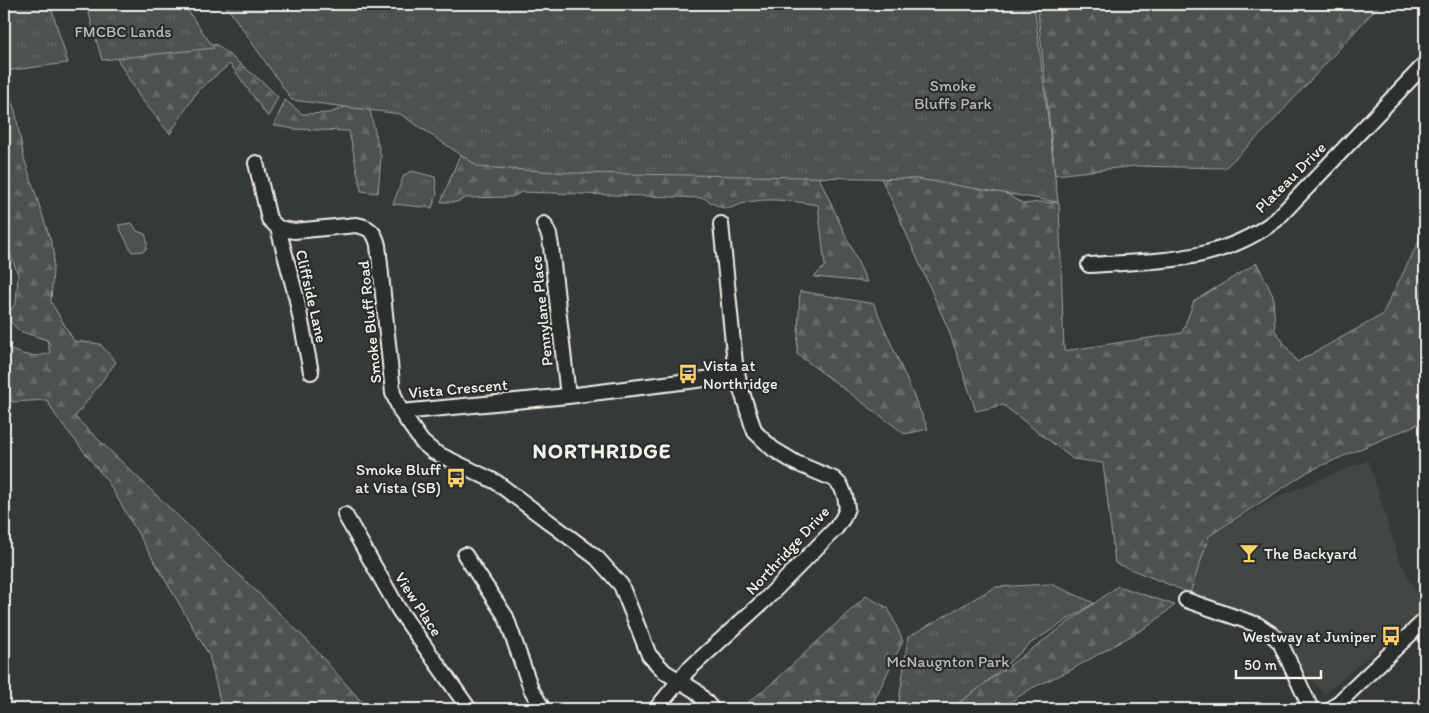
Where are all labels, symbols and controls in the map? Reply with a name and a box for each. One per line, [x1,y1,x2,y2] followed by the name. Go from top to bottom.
[75,22,171,41] park label: FMCBC Lands
[914,76,993,113] park label: Smoke Bluffs Park
[1251,138,1330,217] street label: Plateau Drive
[292,248,331,344] street label: Cliffside Lane
[526,255,557,367] street label: Pennylane Place
[354,259,385,384] street label: Smoke Bluff Road
[703,356,778,393] place label: Vista at Northridge
[677,363,699,385] bus stop icon: Vista at Northridge
[408,375,508,402] street label: Vista Crescent
[533,438,671,463] district label: NORTHRIDGE
[355,460,441,497] place label: Smoke Bluff at Vista (SB)
[445,467,467,489] bus stop icon: Smoke Bluff at Vista (SB)
[741,502,833,599] street label: Northridge Drive
[1238,542,1260,564] bar icon: The Backyard
[1264,544,1357,563] place label: The Backyard
[391,569,446,640] street label: View Place
[1380,625,1402,647] bus stop icon: Westway at Juniper
[1242,627,1376,646] place label: Westway at Juniper
[1236,648,1322,680] scale bar
[886,652,1010,671] park label: McNaugnton Park
[1244,656,1277,674] text: 50 m

